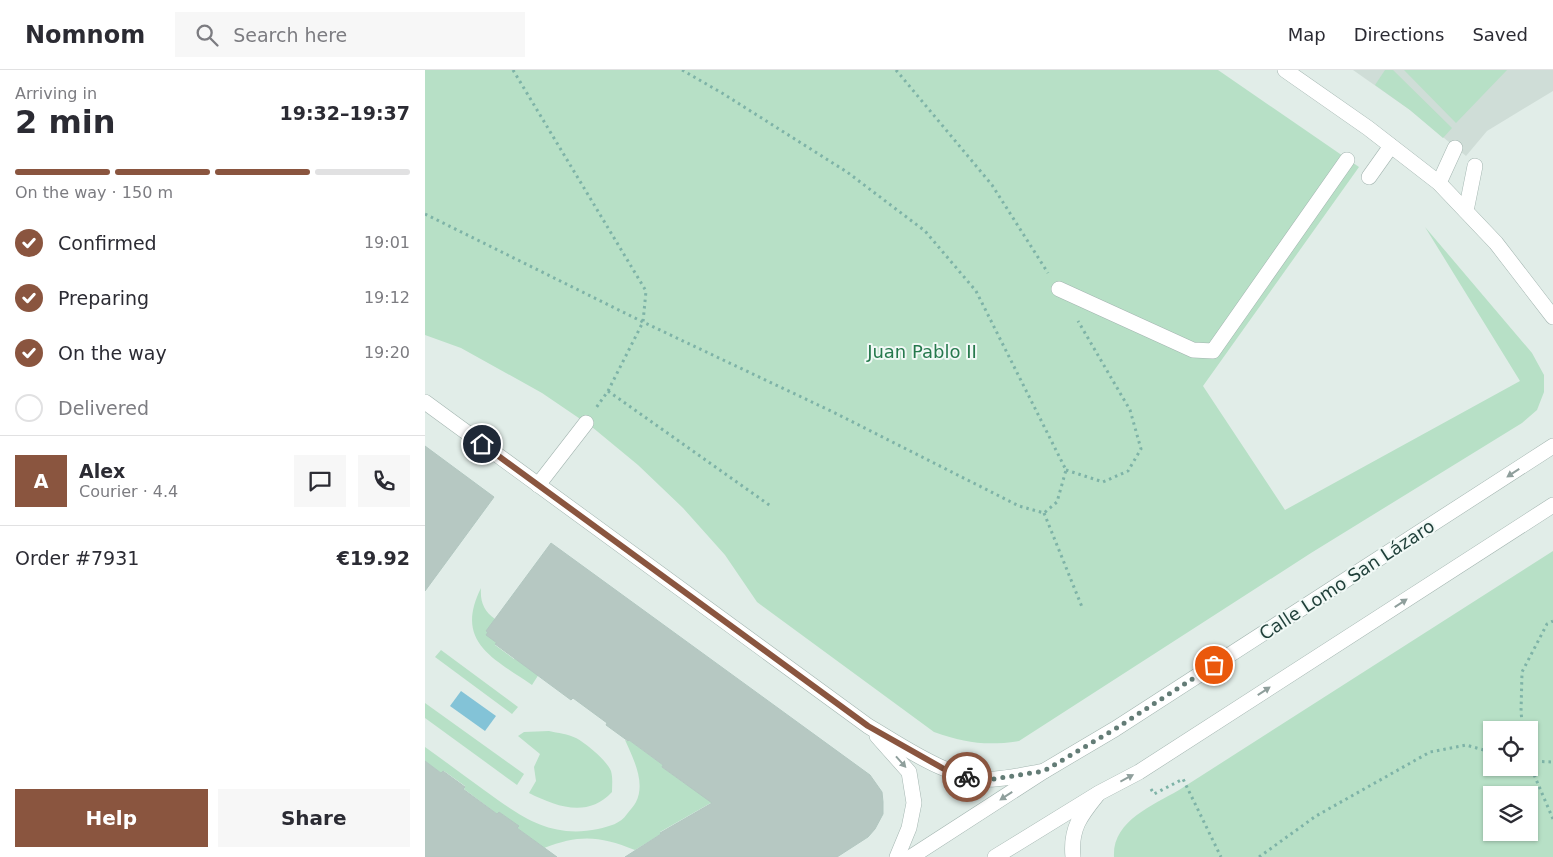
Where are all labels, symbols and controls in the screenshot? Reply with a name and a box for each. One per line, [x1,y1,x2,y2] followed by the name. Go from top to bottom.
[175,12,525,57] search box
[25,21,145,49] text: Nomnom
[193,21,221,49] icon: search
[233,24,347,46] text: Search here
[1288,24,1326,45] text: Map
[1354,24,1444,45] text: Directions
[1472,24,1528,45] text: Saved
[15,84,97,103] text: Arriving in
[280,102,410,124] text: 19:32–19:37
[15,103,116,141] text: 2 min
[15,183,173,202] text: On the way · 150 m
[15,229,43,257] icon: check
[58,232,157,254] text: Confirmed
[364,233,410,252] text: 19:01
[15,284,43,312] icon: check
[58,287,149,309] text: Preparing
[364,288,410,307] text: 19:12
[15,339,43,367] icon: check
[866,341,977,362] park label: Juan Pablo II
[58,342,167,364] text: On the way
[364,343,410,362] text: 19:20
[58,397,149,419] text: Delivered
[461,423,503,465] pin
[468,430,496,458] icon: home
[294,455,346,507] button: chat
[358,455,410,507] button: phone
[79,460,125,482] text: Alex
[1506,469,1519,478] one-way arrow
[34,470,48,492] text: A
[79,482,178,501] text: Courier · 4.4
[1255,515,1438,644] street label: Calle Lomo San Lázaro
[15,547,139,569] text: Order #7931
[337,547,410,569] text: €19.92
[1394,598,1407,608] one-way arrow
[1193,644,1235,686] pin
[1200,651,1228,679] icon: bag
[1258,686,1271,696] one-way arrow
[1483,721,1538,841] map controls
[1483,721,1538,776] button: locate
[942,752,992,802] courier
[895,756,906,769] one-way arrow
[953,763,981,791] icon: bike
[1120,774,1134,782] one-way arrow
[1483,786,1538,841] button: layers
[15,789,208,847] button: Help
[218,789,410,847] button: Share
[1000,791,1013,800] one-way arrow

